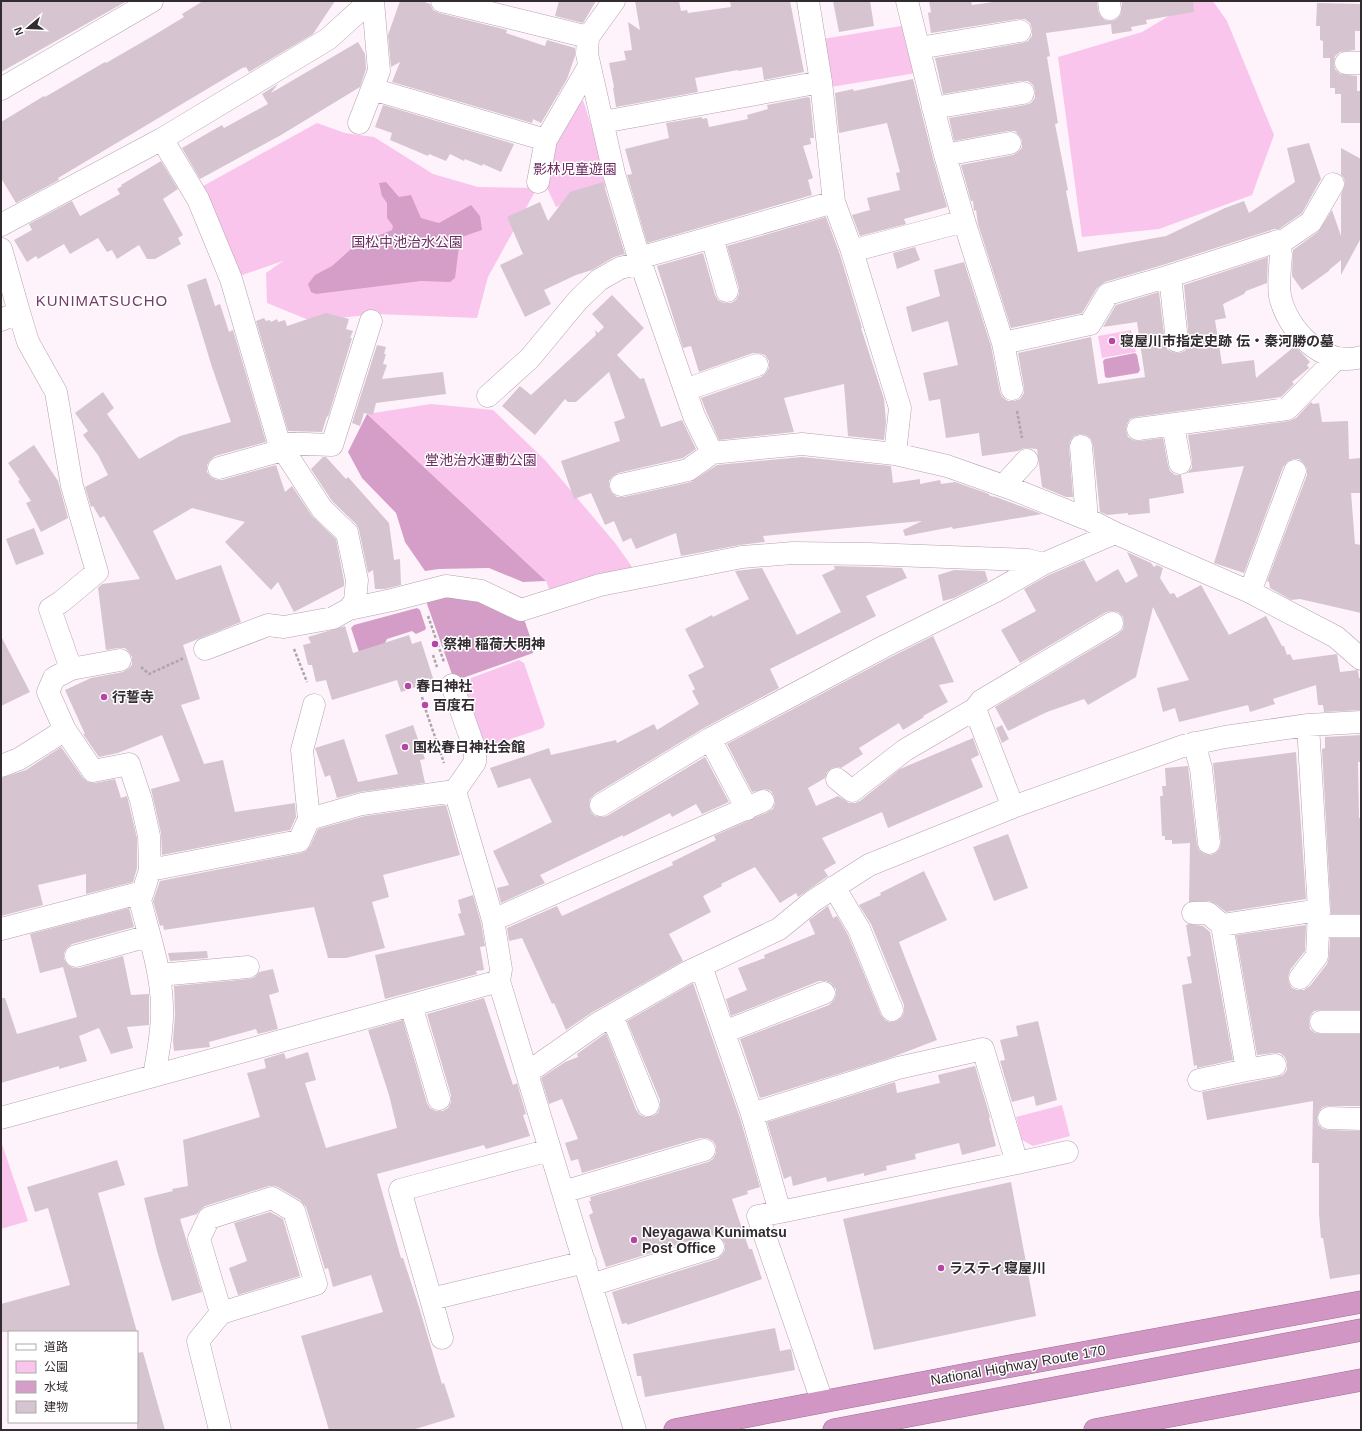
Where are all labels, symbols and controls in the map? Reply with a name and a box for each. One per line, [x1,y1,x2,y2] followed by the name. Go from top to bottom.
[8,8,48,48] north arrow
[12,25,26,37] text: N
[533,161,617,177] park label: 影林児童遊園
[351,234,463,250] park label: 国松中池治水公園
[36,292,168,309] district label: KUNIMATSUCHO
[1120,333,1334,349] place label: 寝屋川市指定史跡 伝・秦河勝の墓
[1107,336,1117,346] marker: 寝屋川市指定史跡 伝・秦河勝の墓
[425,452,537,468] park label: 堂池治水運動公園
[443,636,545,652] place label: 祭神 稲荷大明神
[430,639,440,649] marker: 祭神 稲荷大明神
[416,678,472,694] place label: 春日神社
[403,681,413,691] marker: 春日神社
[112,689,154,705] place label: 行誓寺
[99,692,109,702] marker: 行誓寺
[433,697,475,713] place label: 百度石
[420,700,430,710] marker: 百度石
[413,739,525,755] place label: 国松春日神社会館
[400,742,410,752] marker: 国松春日神社会館
[642,1224,787,1256] place label: Neyagawa Kunimatsu Post Office
[629,1235,639,1245] marker: Neyagawa Kunimatsu Post Office
[949,1260,1046,1276] place label: ラスティ寝屋川
[936,1263,946,1273] marker: ラスティ寝屋川
[8,1331,138,1423] legend
[44,1340,68,1354] text: 道路
[929,1342,1107,1388] street label: National Highway Route 170
[44,1360,68,1374] text: 公園
[44,1380,68,1394] text: 水域
[44,1400,68,1414] text: 建物

